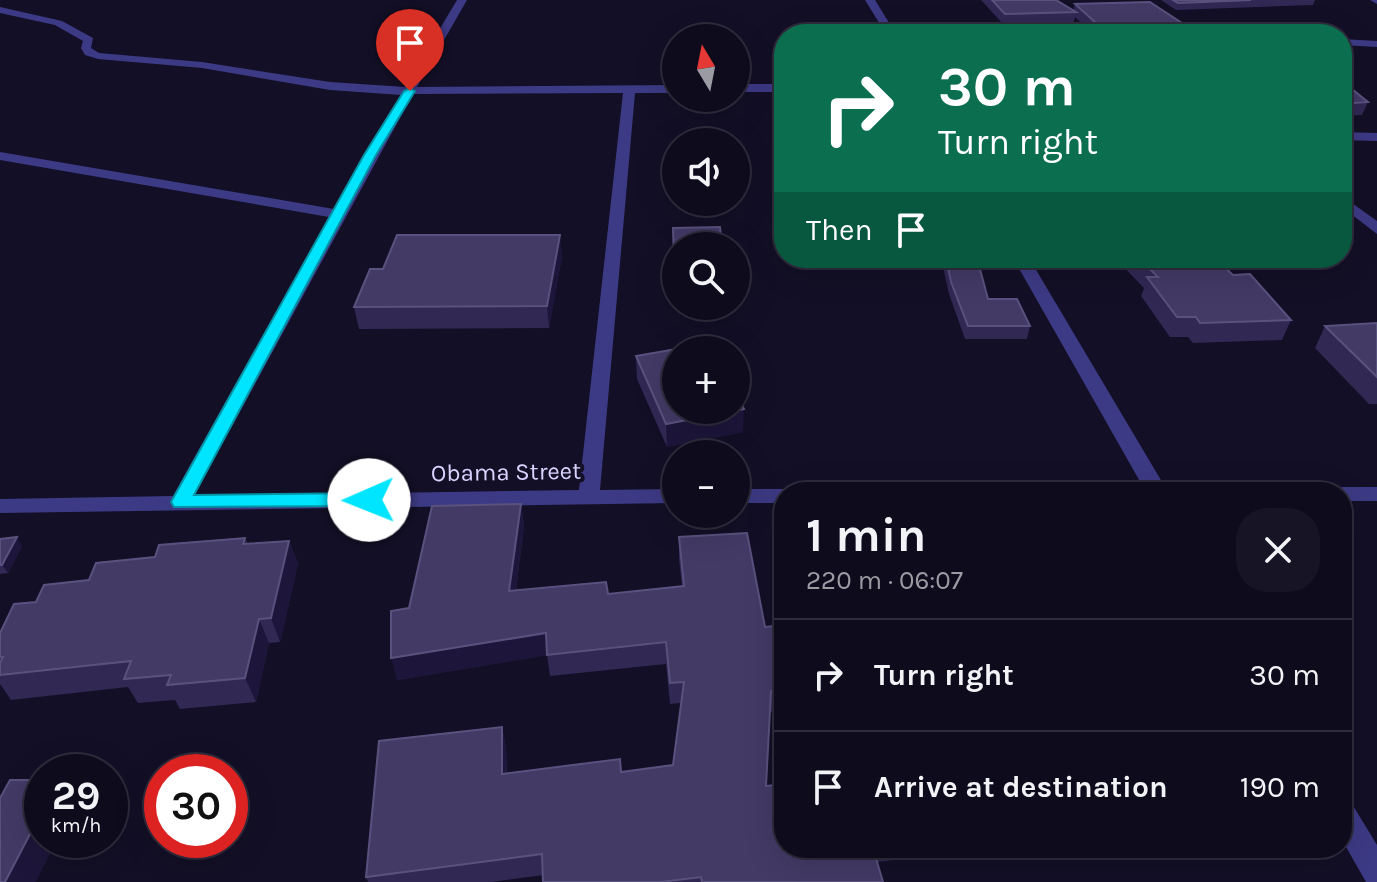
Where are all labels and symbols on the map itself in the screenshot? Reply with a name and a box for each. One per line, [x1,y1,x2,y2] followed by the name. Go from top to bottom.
[376,9,444,91] pin
[662,24,750,112] north arrow
[431,457,581,487] street label: Obama Street
[327,458,411,542] position arrow
[144,754,248,858] speed limit sign: 30

